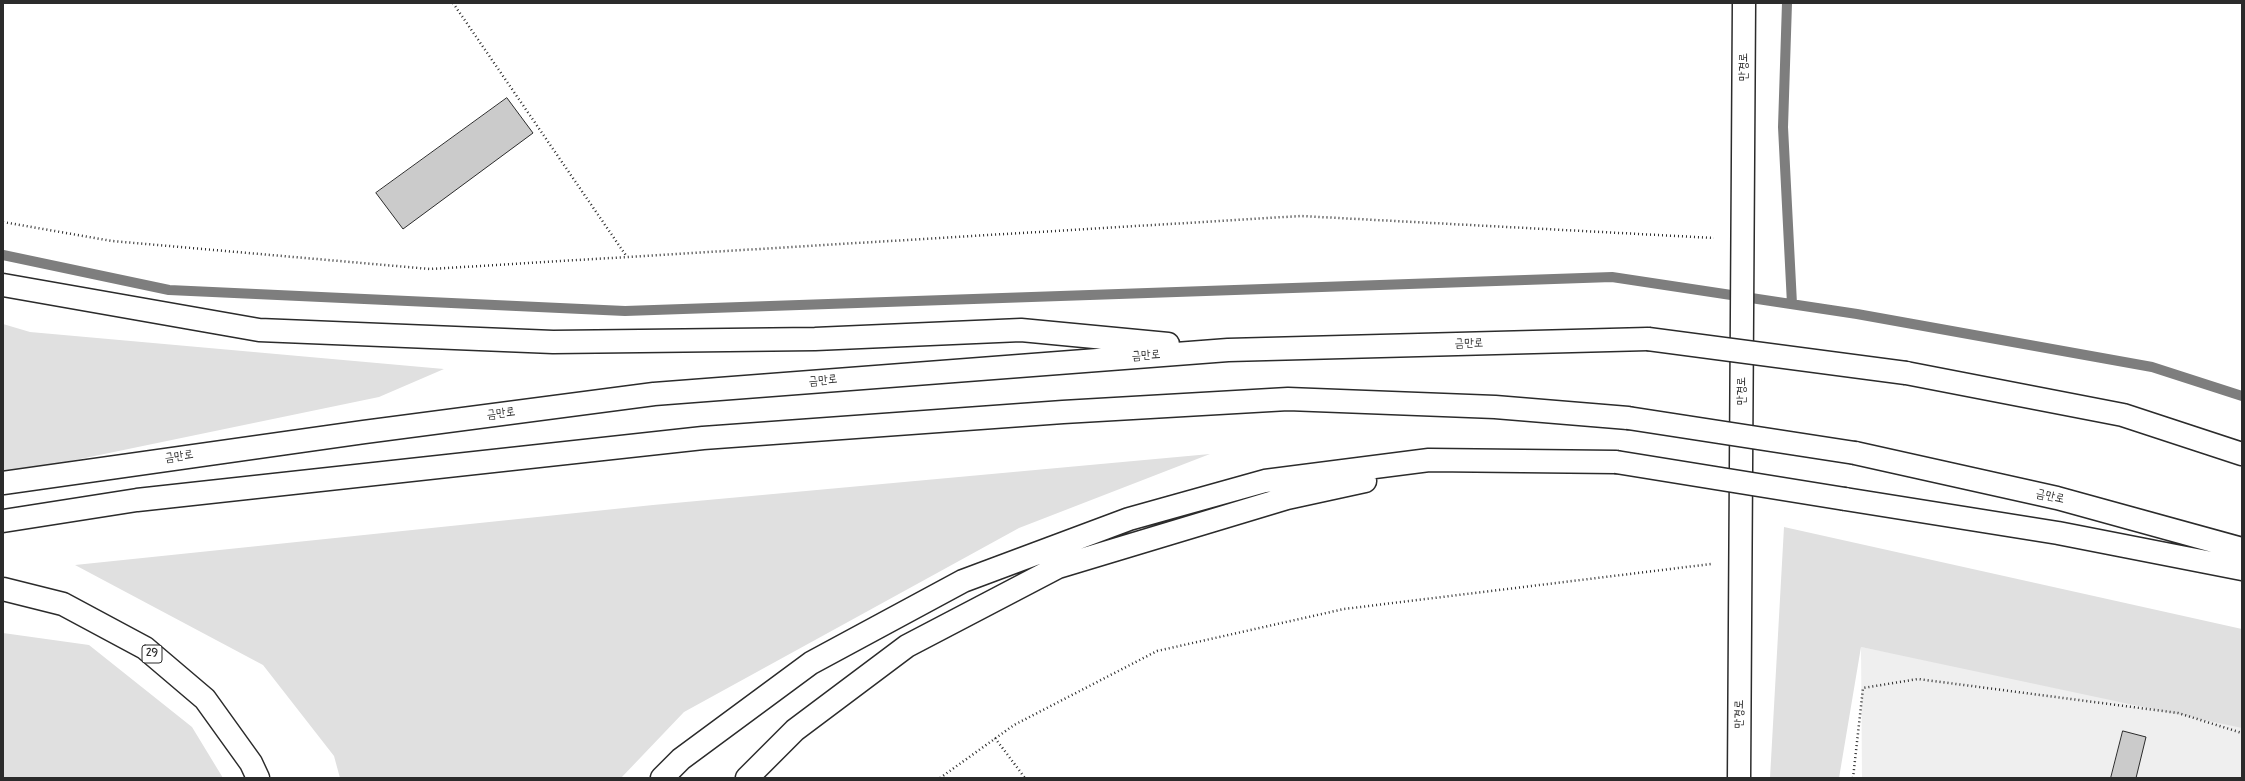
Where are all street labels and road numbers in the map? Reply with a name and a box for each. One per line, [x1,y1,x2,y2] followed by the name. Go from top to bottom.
[1737,53,1751,81] street label: 만경로
[1454,337,1484,351] street label: 금만로
[1131,348,1161,364] street label: 금만로
[808,373,838,389] street label: 금만로
[1735,377,1749,405] street label: 만경로
[486,405,516,423] street label: 금만로
[164,448,194,466] street label: 금만로
[2034,487,2066,507] street label: 금만로
[142,645,162,663] road number: 29
[1733,699,1747,729] street label: 만경로

